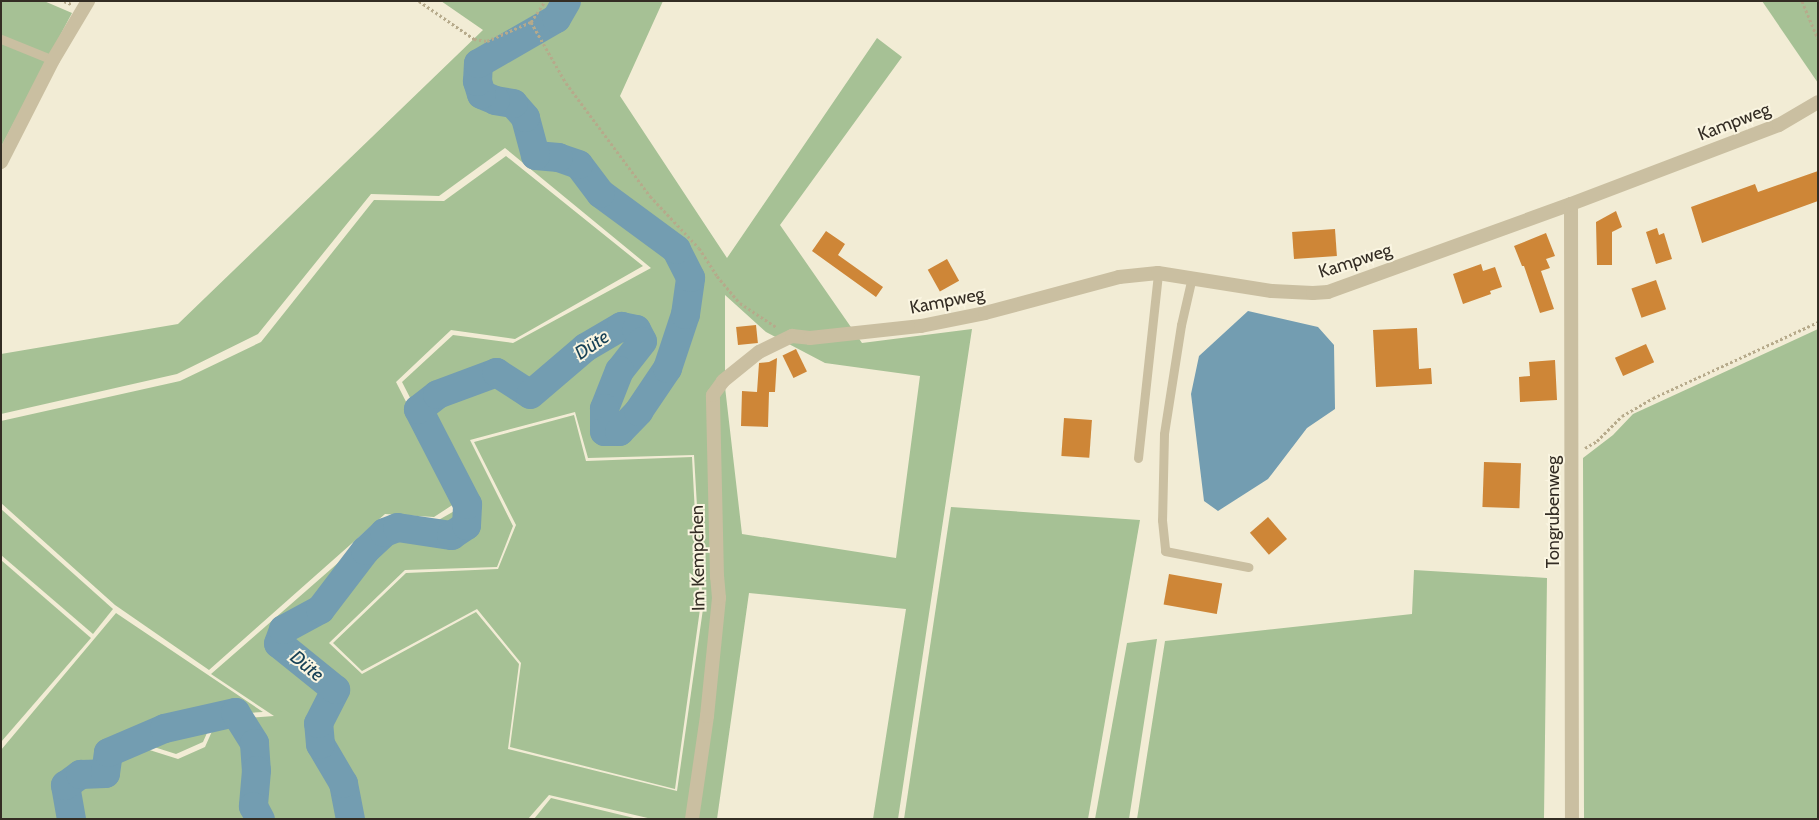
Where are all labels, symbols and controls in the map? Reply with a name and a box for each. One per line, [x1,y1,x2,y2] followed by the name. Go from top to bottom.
[1695,98,1773,146] street label: Kampweg
[1316,239,1394,283] street label: Kampweg
[908,283,986,319] street label: Kampweg
[570,325,614,365] water label: Düte
[1542,456,1564,568] street label: Tongrubenweg
[686,505,710,611] street label: Im Kempchen
[286,646,328,686] water label: Düte

